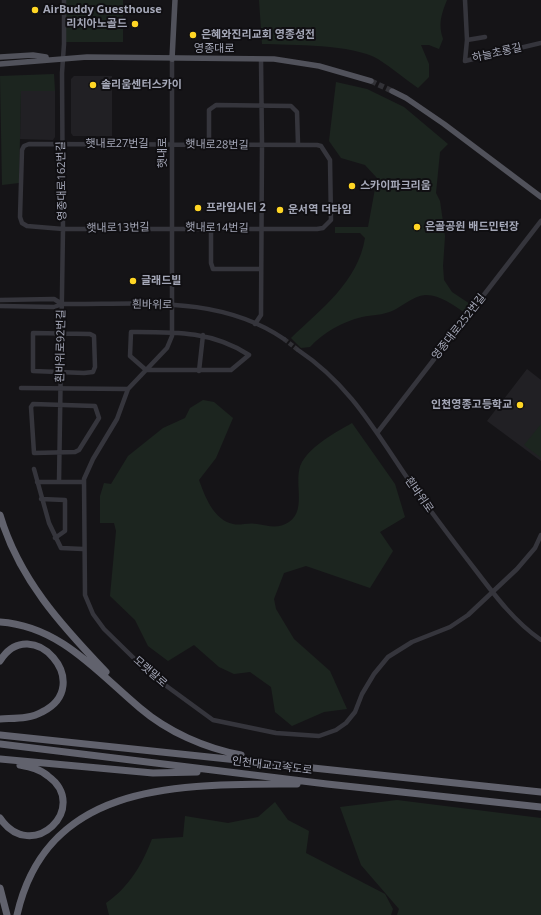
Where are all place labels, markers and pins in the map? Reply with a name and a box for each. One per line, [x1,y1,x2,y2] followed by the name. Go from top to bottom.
[43,3,162,17] place label: AirBuddy Guesthouse
[30,5,40,15] marker: AirBuddy Guesthouse
[66,17,127,31] place label: 리치아노골드
[130,19,140,29] marker: 리치아노골드
[201,28,315,42] place label: 은혜와진리교회 영종성전
[188,30,198,40] marker: 은혜와진리교회 영종성전
[101,78,182,92] place label: 솔리움센터스카이
[88,80,98,90] marker: 솔리움센터스카이
[360,179,431,193] place label: 스카이파크리움
[347,181,357,191] marker: 스카이파크리움
[206,201,266,215] place label: 프라임시티 2
[193,203,203,213] marker: 프라임시티 2
[288,203,352,217] place label: 운서역 더타임
[275,205,285,215] marker: 운서역 더타임
[425,220,519,234] place label: 은골공원 배드민턴장
[412,222,422,232] marker: 은골공원 배드민턴장
[141,274,181,288] place label: 글래드빌
[128,276,138,286] marker: 글래드빌
[431,398,512,412] place label: 인천영종고등학교
[515,400,525,410] marker: 인천영종고등학교

